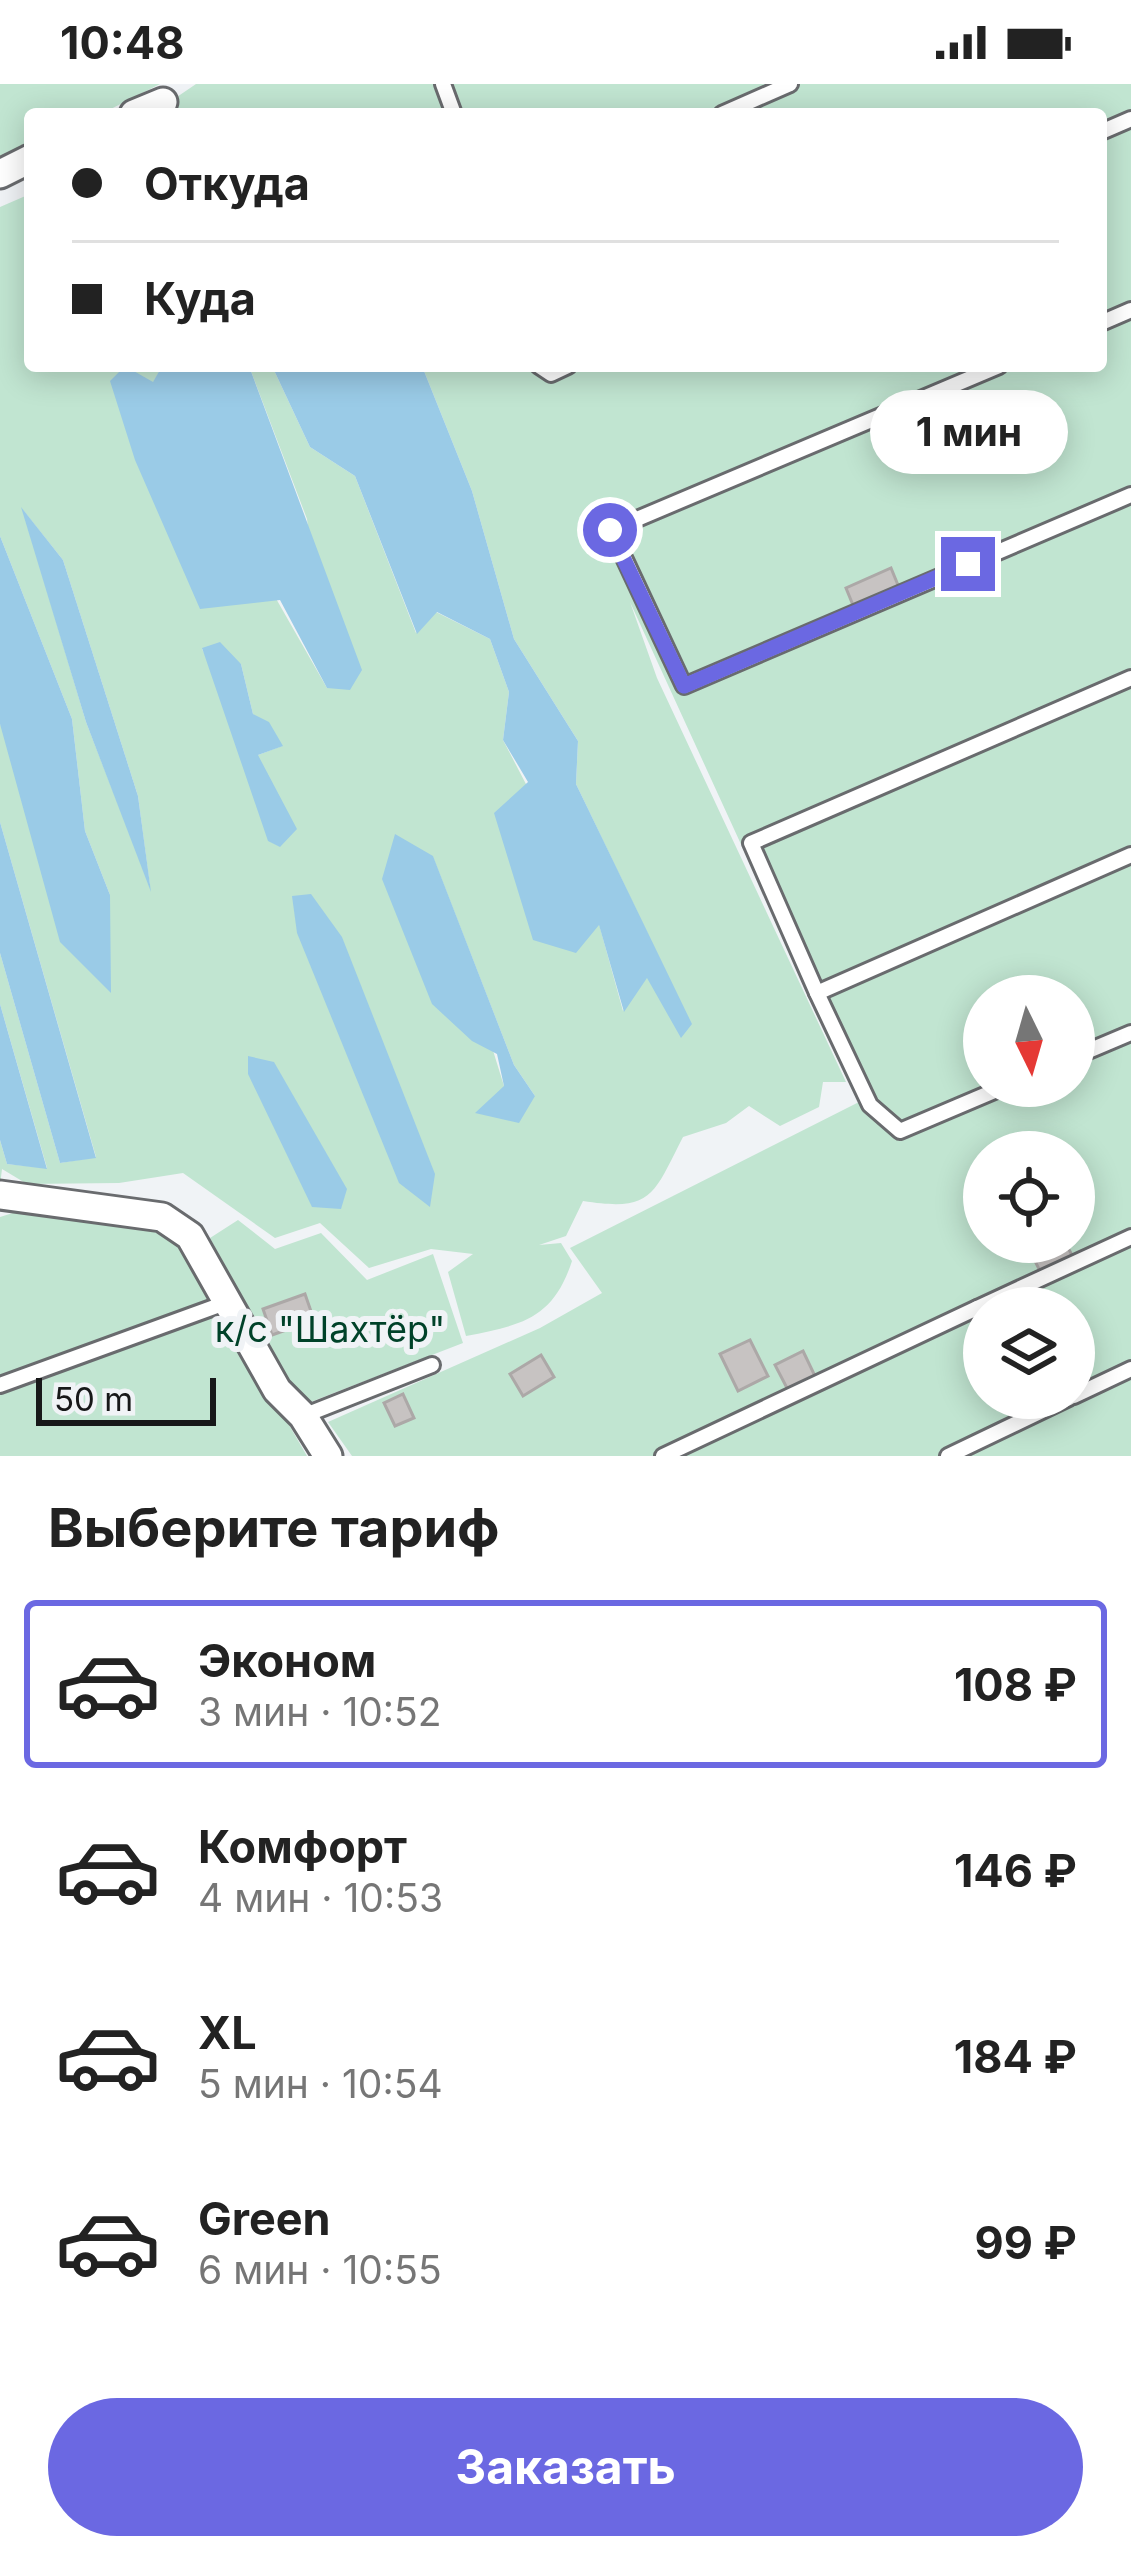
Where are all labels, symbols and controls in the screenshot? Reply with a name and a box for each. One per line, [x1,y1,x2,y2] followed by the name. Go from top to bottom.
[60,15,185,70] text: 10:48
[144,156,310,211] text: Откуда
[144,271,256,326] text: Куда
[869,390,1067,474] callout: 1 мин
[916,408,1022,455] text: 1 мин
[583,503,637,557] route start
[941,537,995,591] route end
[963,975,1095,1107] north arrow
[963,975,1095,1419] map controls
[963,1131,1095,1263] button: locate
[963,1287,1095,1419] button: layers
[215,1307,445,1351] park label: к/с "Шахтёр"
[36,1372,216,1425] scale bar
[54,1379,133,1419] text: 50 m
[48,1495,500,1560] text: Выберите тариф
[54,1630,162,1738] icon: car
[198,1633,376,1688] text: Эконом
[954,1657,1077,1712] text: 108 ₽
[198,1688,442,1735] text: 3 мин · 10:52
[54,1816,162,1924] icon: car
[198,1819,407,1874] text: Комфорт
[954,1843,1077,1898] text: 146 ₽
[198,1874,443,1921] text: 4 мин · 10:53
[54,2002,162,2110] icon: car
[198,2005,257,2060] text: XL
[954,2029,1077,2084] text: 184 ₽
[198,2060,443,2107] text: 5 мин · 10:54
[54,2188,162,2296] icon: car
[198,2191,331,2246] text: Green
[975,2215,1077,2270] text: 99 ₽
[198,2246,442,2293] text: 6 мин · 10:55
[48,2398,1083,2536] button: Заказать

